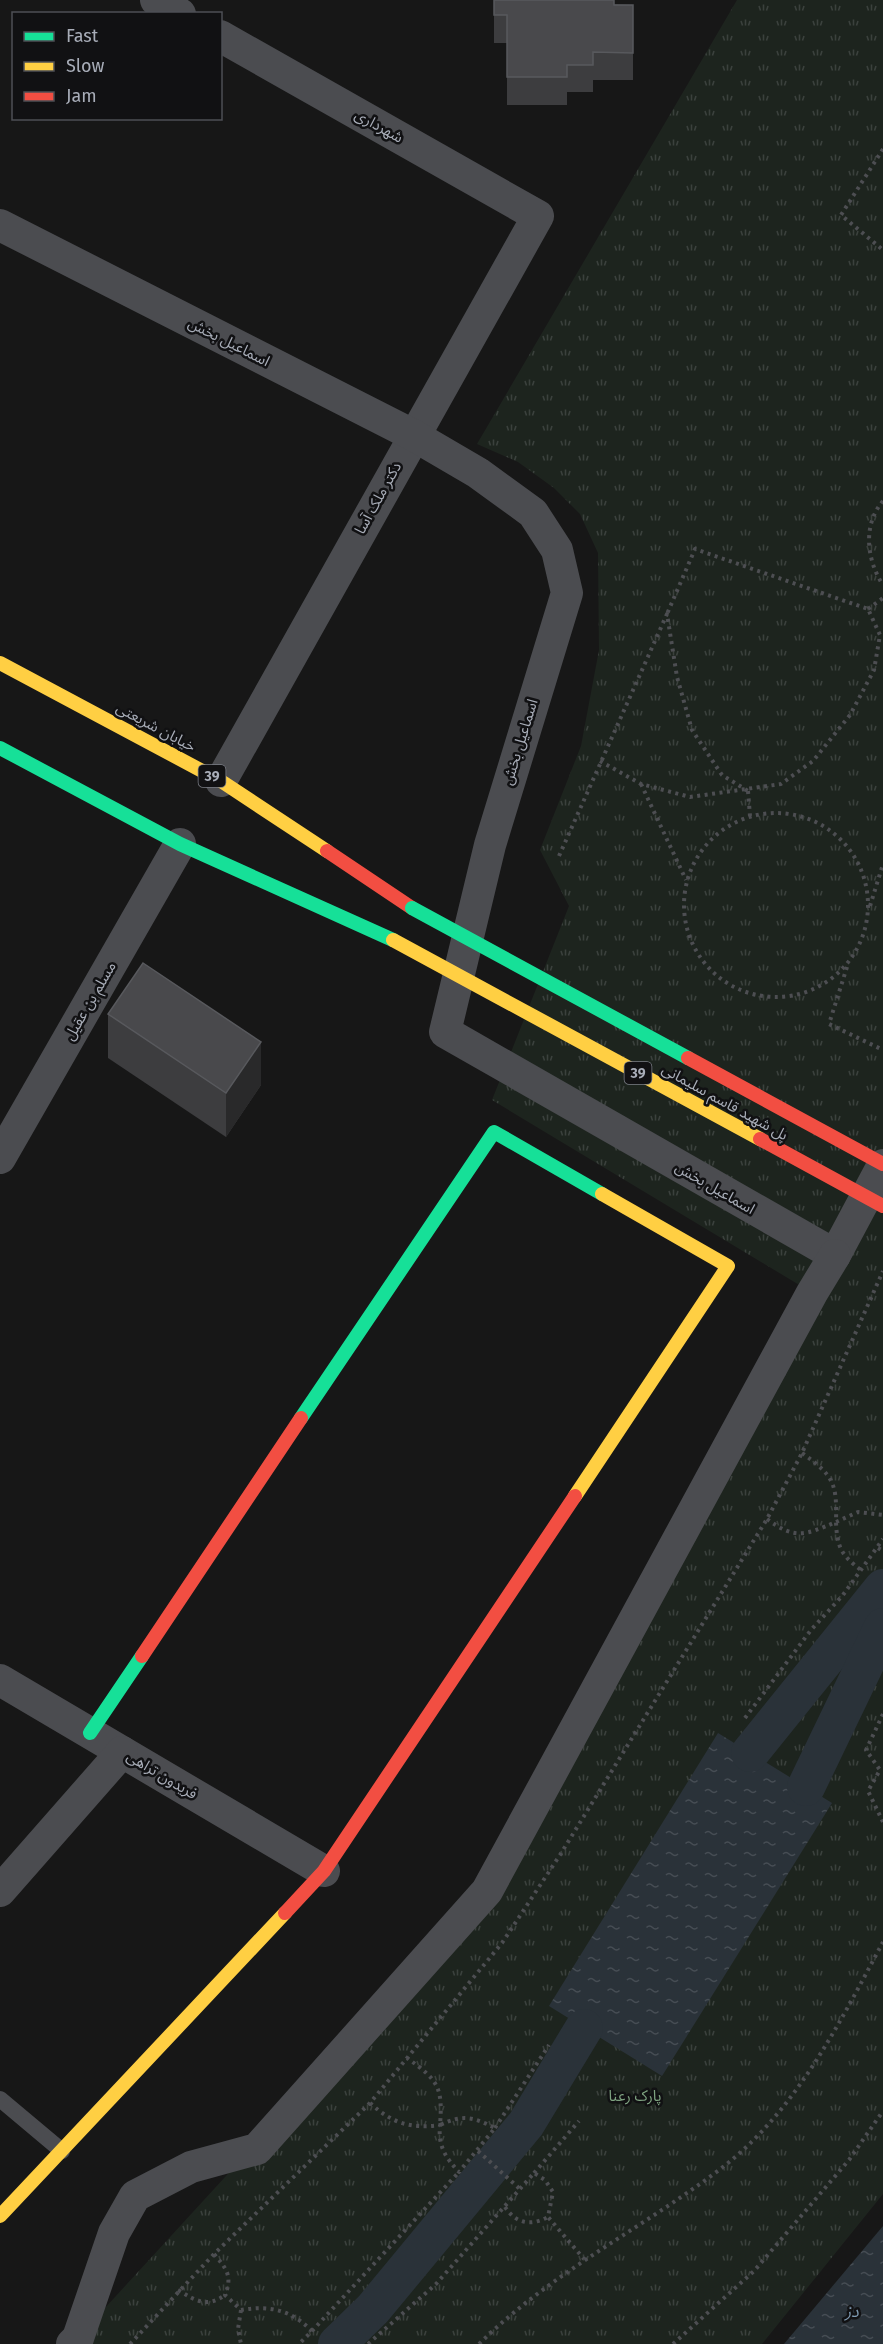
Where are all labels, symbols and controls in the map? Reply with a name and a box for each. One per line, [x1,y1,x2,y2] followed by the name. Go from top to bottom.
[12,12,222,120] legend
[66,25,99,47] text: Fast
[66,55,105,77] text: Slow
[66,85,97,107] text: Jam
[352,105,407,147] street label: شهرداری
[185,314,273,370] street label: اسماعیل بخش
[351,459,405,537] street label: دکتر ملک آسا
[498,697,542,787] street label: اسماعیل بخش
[113,698,199,756] street label: خیابان شریعتی
[198,765,226,787] road number: 39
[60,958,122,1045] street label: مسلم بن عقیل
[658,1060,791,1146] street label: پل شهید قاسم سلیمانی
[624,1062,652,1084] road number: 39
[672,1158,758,1218] street label: اسماعیل بخش
[124,1747,201,1803] street label: فریدون تراهی
[608,2087,662,2106] park label: پارک رعنا
[843,2302,859,2321] water label: دز

